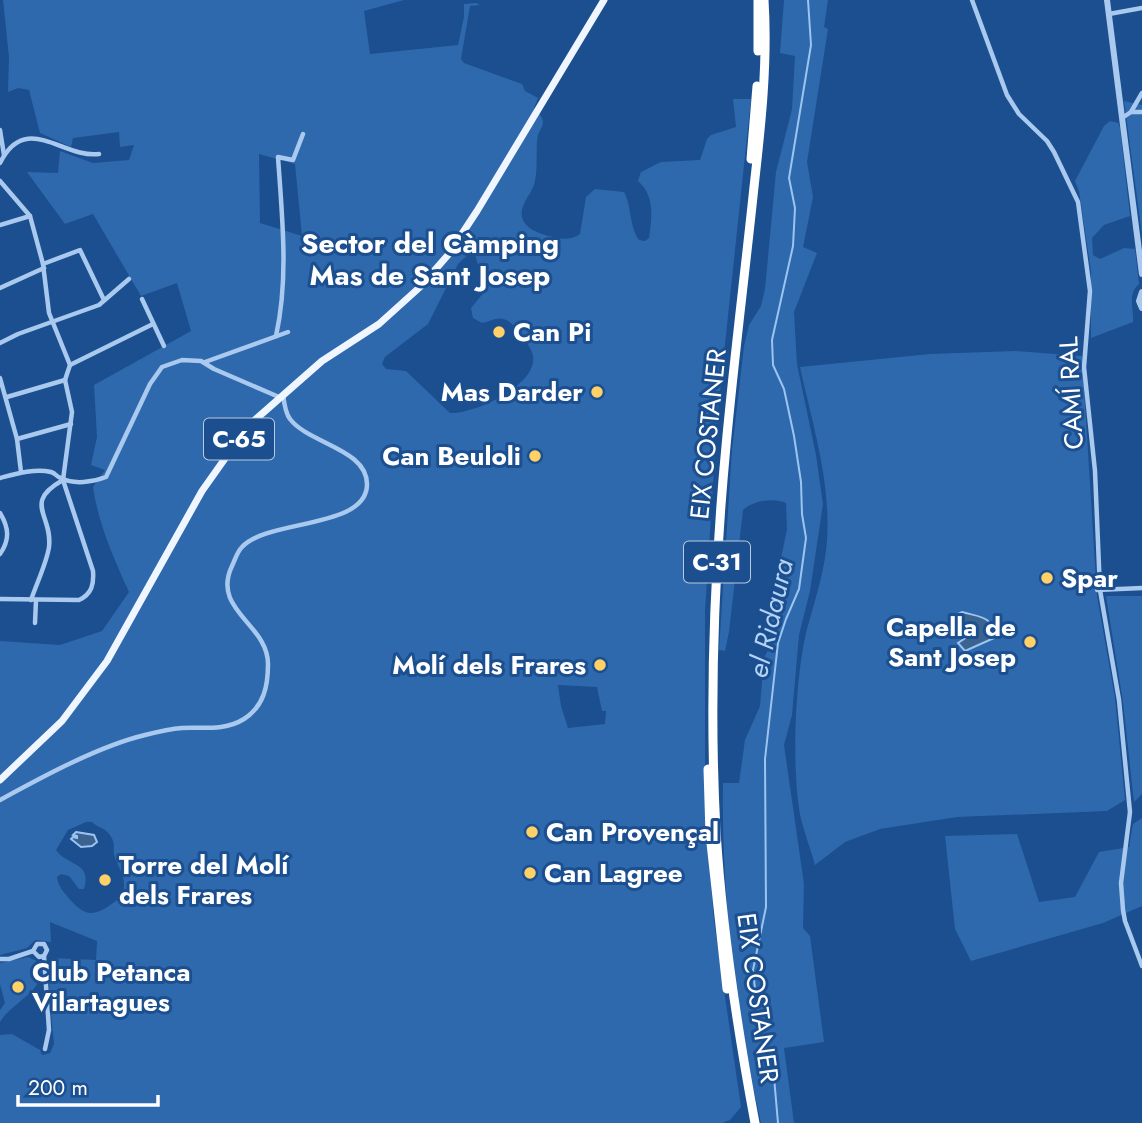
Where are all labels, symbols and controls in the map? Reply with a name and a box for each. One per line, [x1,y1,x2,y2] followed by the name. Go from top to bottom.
[301,223,559,296] district label: Sector del Càmping Mas de Sant Josep
[513,313,591,351] place label: Can Pi
[491,324,507,340] marker: Can Pi
[1049,335,1093,451] street label: CAMÍ RAL
[680,346,736,521] street label: EIX COSTANER
[441,373,583,411] place label: Mas Darder
[589,384,605,400] marker: Mas Darder
[204,418,274,460] road number: C-65
[382,437,521,475] place label: Can Beuloli
[527,448,543,464] marker: Can Beuloli
[684,542,750,582] road number: C-31
[737,554,804,682] water label: el Ridaura
[1061,559,1118,597] place label: Spar
[1039,570,1055,586] marker: Spar
[886,608,1016,676] place label: Capella de Sant Josep
[1022,634,1038,650] marker: Capella de Sant Josep
[392,646,586,684] place label: Molí dels Frares
[592,657,608,673] marker: Molí dels Frares
[546,813,719,851] place label: Can Provençal
[524,824,540,840] marker: Can Provençal
[119,846,290,914] place label: Torre del Molí dels Frares
[544,854,683,892] place label: Can Lagree
[522,865,538,881] marker: Can Lagree
[97,872,113,888] marker: Torre del Molí dels Frares
[727,911,789,1086] street label: EIX COSTANER
[31,953,190,1021] place label: Club Petanca Vilartagues
[10,979,26,995] marker: Club Petanca Vilartagues
[18,1064,158,1108] scale bar
[28,1073,88,1103] text: 200 m

